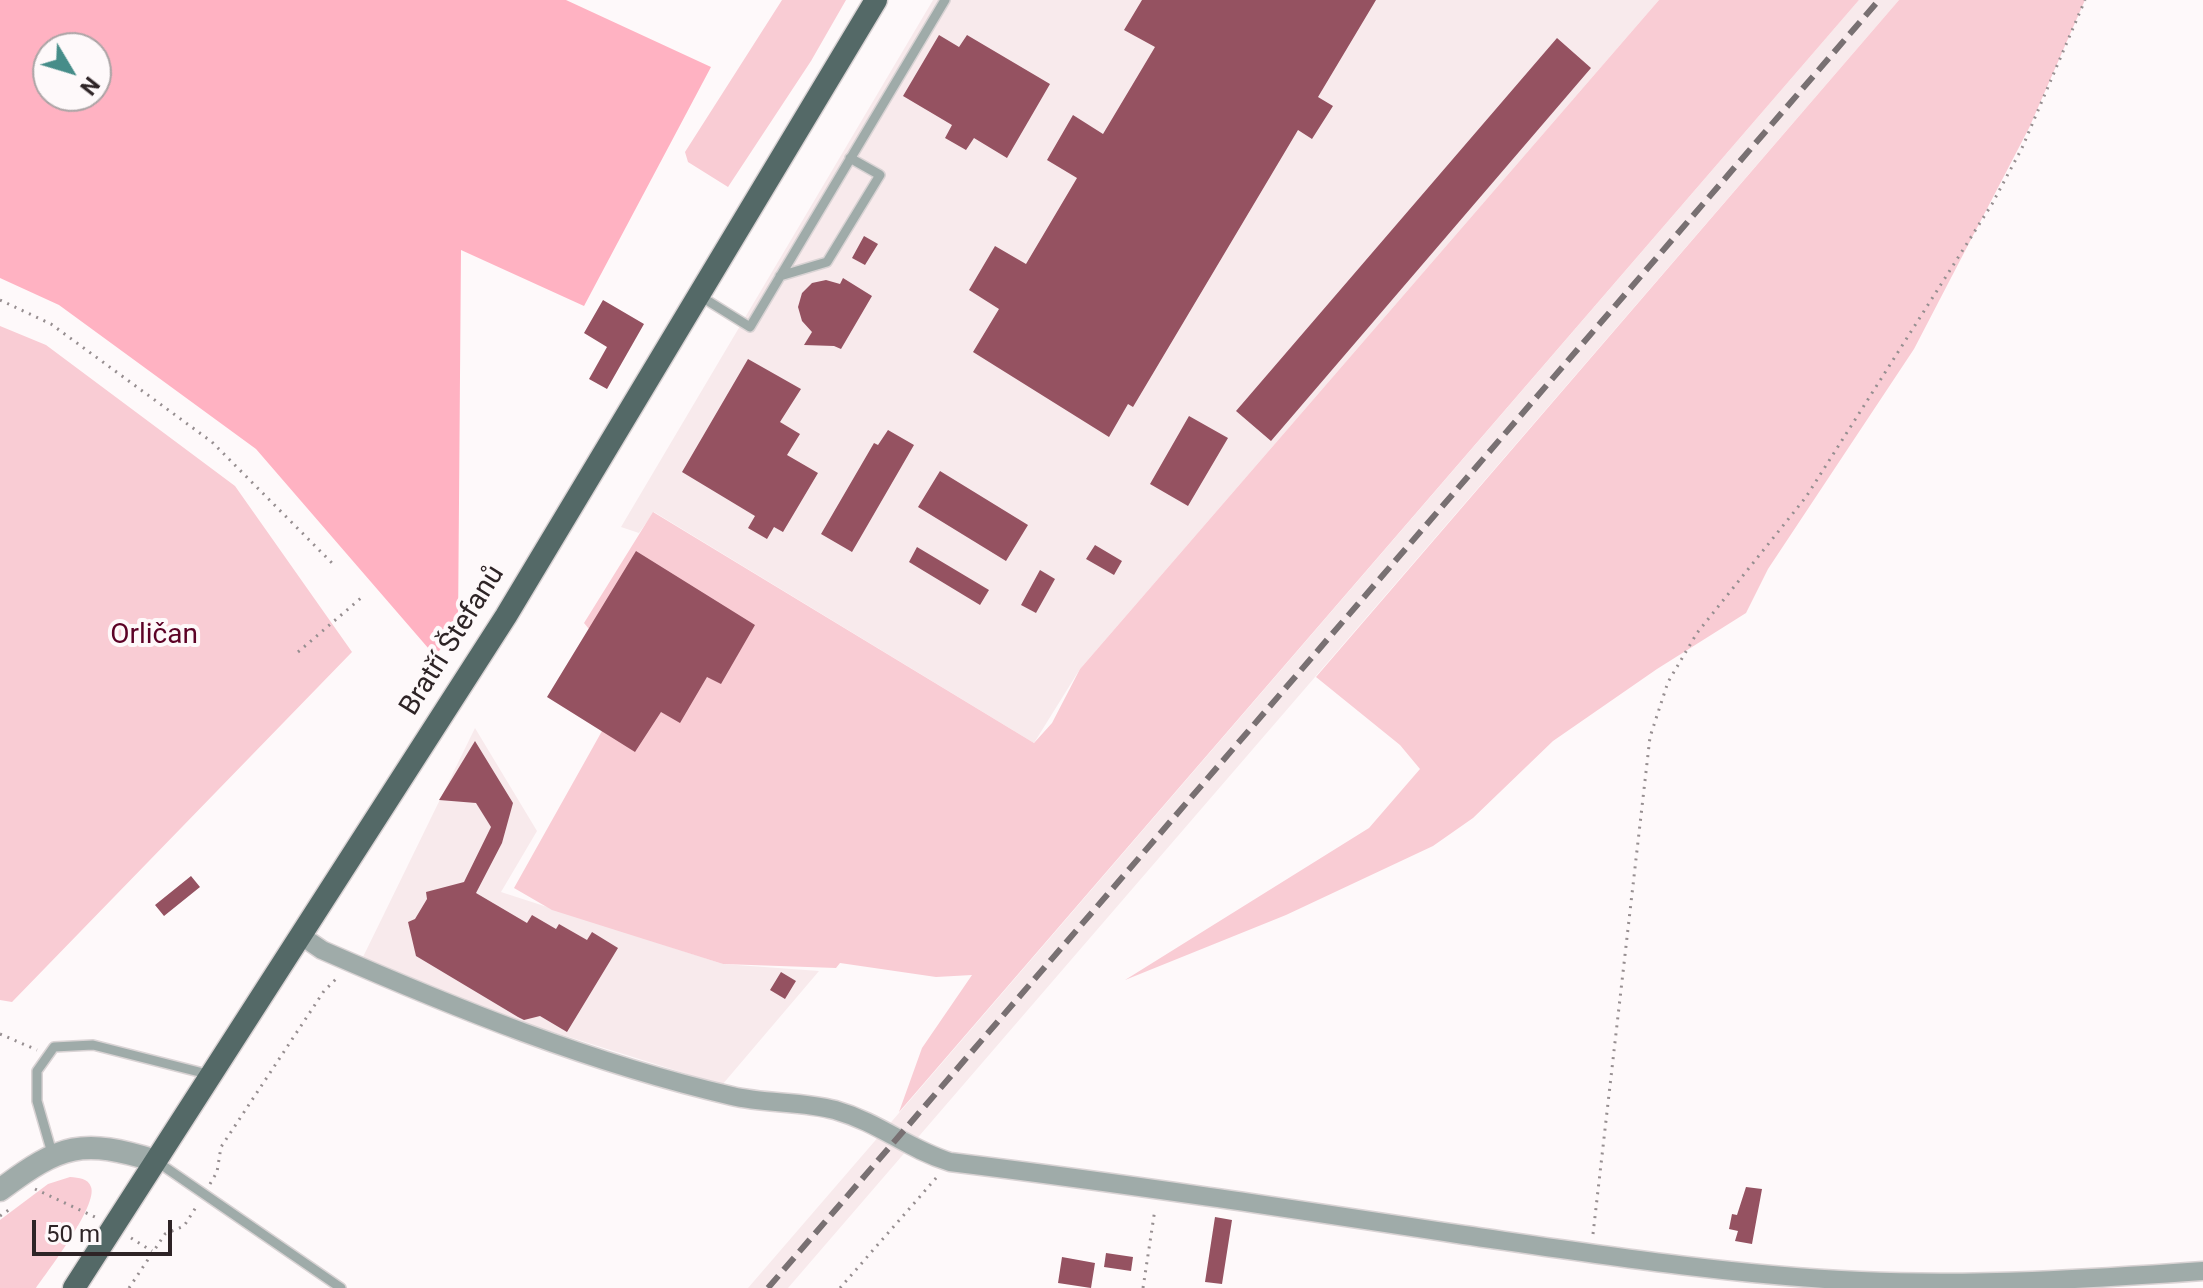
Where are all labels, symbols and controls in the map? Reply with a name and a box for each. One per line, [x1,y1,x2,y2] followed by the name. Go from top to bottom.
[32,32,112,112] north arrow
[75,72,104,100] text: N
[394,560,512,722] street label: Bratří Štefanů
[110,619,198,653] park label: Orličan
[36,1204,176,1254] scale bar
[46,1220,100,1248] text: 50 m

